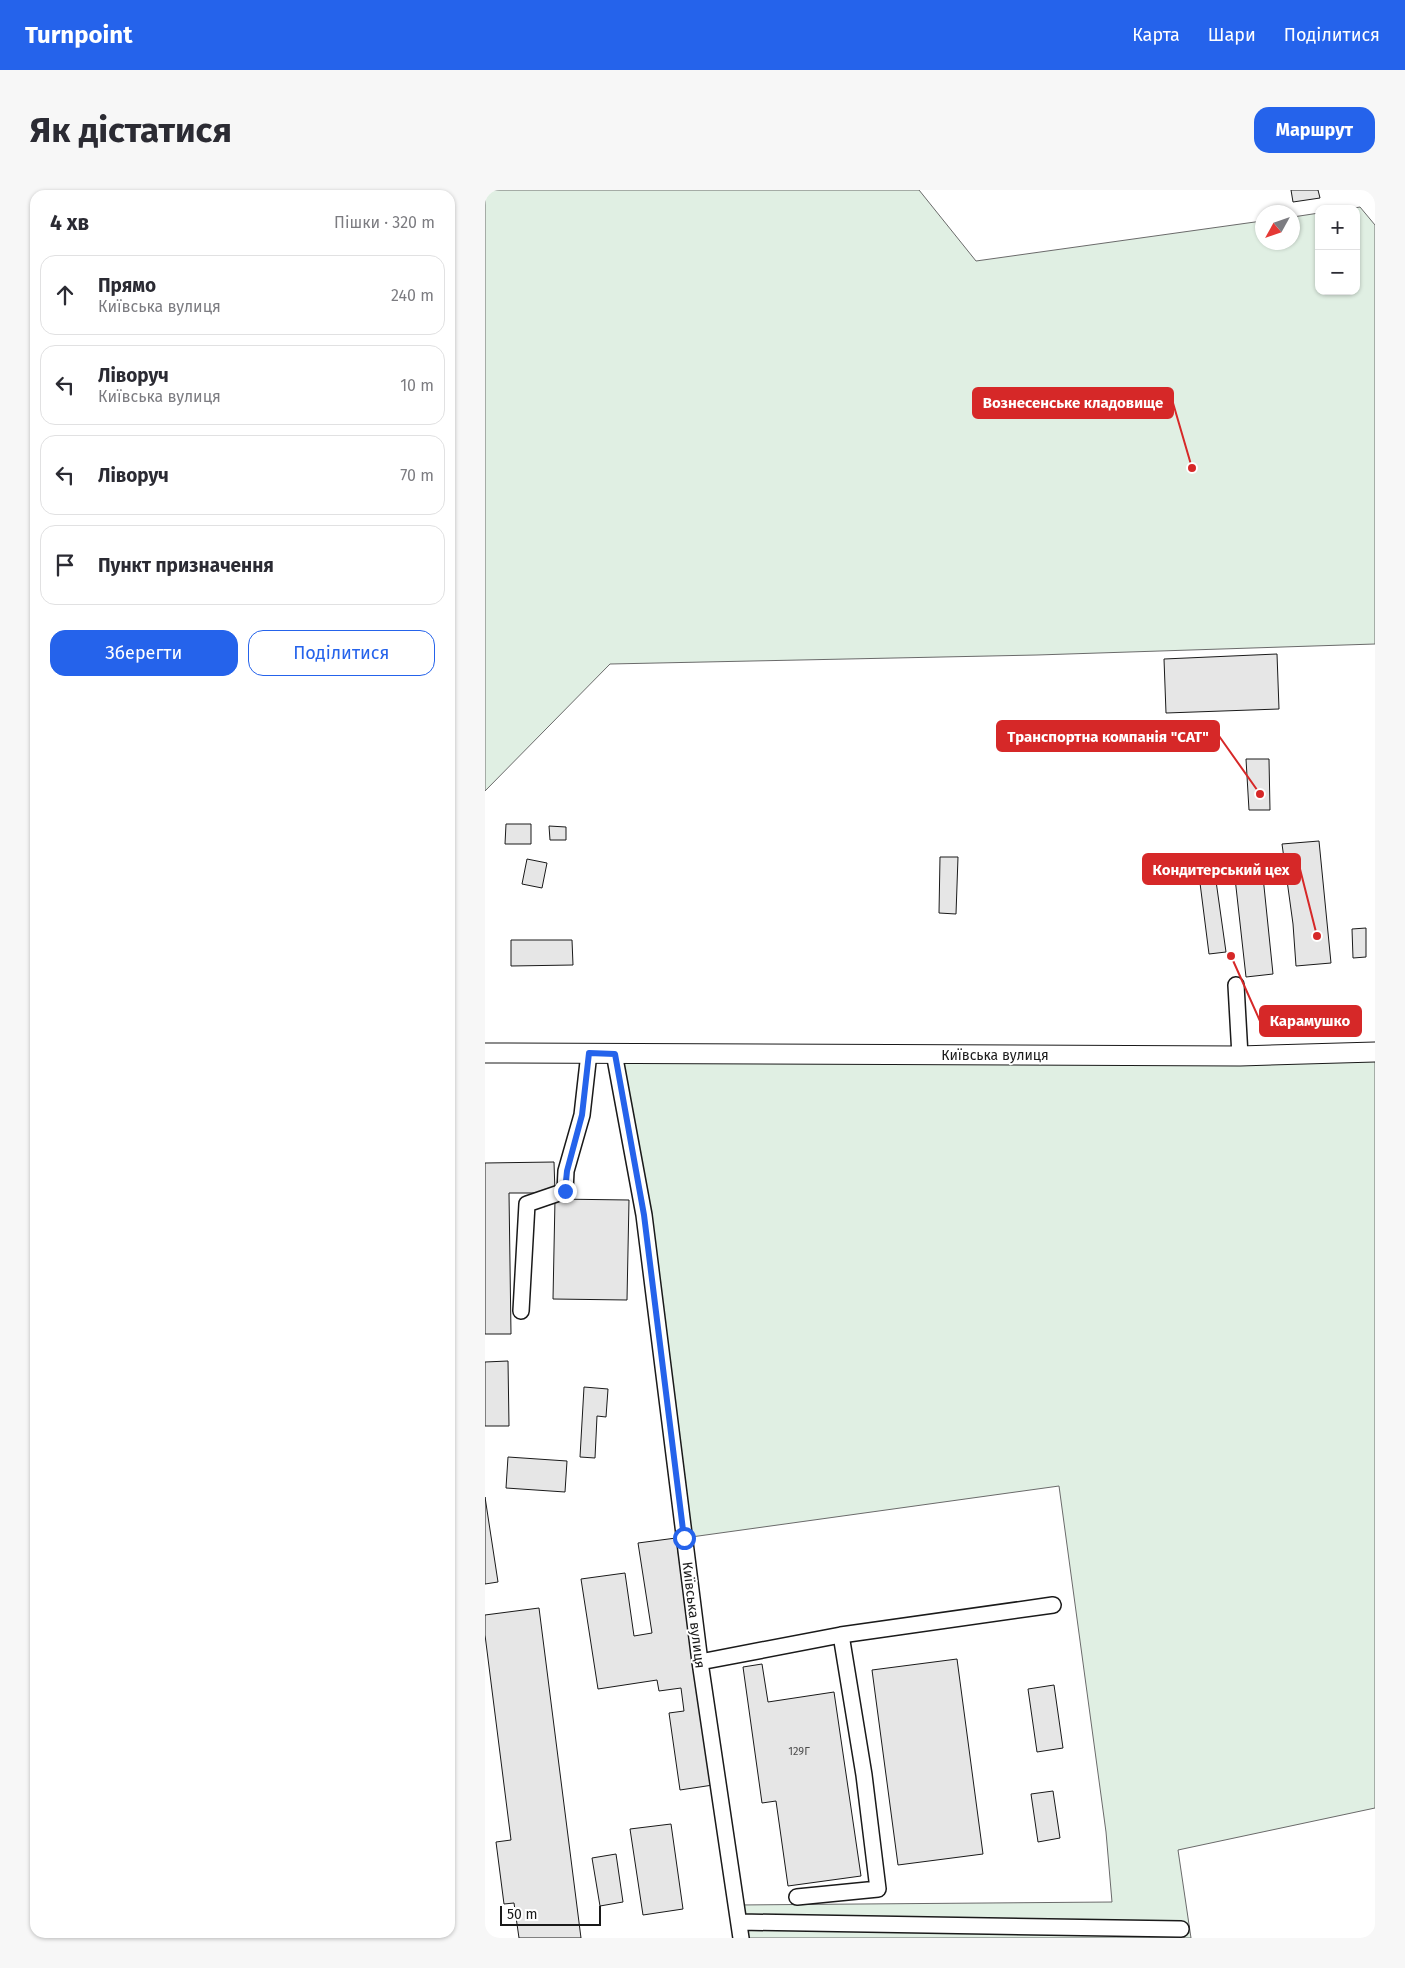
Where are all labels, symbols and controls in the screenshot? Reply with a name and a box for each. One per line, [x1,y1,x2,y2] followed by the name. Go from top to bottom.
[25,21,132,49] text: Turnpoint
[1132,24,1180,46] text: Карта
[1208,24,1256,46] text: Шари
[1284,24,1380,46] text: Поділитися
[1254,107,1375,153] button: Маршрут
[30,109,232,151] text: Як дістатися
[1255,205,1300,250] north arrow
[1315,205,1360,295] map controls
[1315,205,1360,250] button: +
[50,210,89,236] text: 4 хв
[334,213,435,232] text: Пішки · 320 m
[1315,250,1360,295] button: −
[98,274,156,297] text: Прямо
[51,281,79,309] icon: ahead
[391,286,434,305] text: 240 m
[98,297,221,316] text: Київська вулиця
[98,364,169,387] text: Ліворуч
[51,371,79,399] icon: left
[400,376,434,395] text: 10 m
[98,387,221,406] text: Київська вулиця
[973,388,1173,418] callout: Вознесенське кладовище
[983,394,1163,412] text: Вознесенське кладовище
[51,461,79,489] icon: left
[98,464,169,487] text: Ліворуч
[400,466,434,485] text: 70 m
[51,551,79,579] icon: arrive
[98,554,274,577] text: Пункт призначення
[50,630,238,676] button: Зберегти
[248,630,435,676] button: Поділитися
[997,721,1219,751] callout: Транспортна компанія "САТ"
[1007,728,1209,746] text: Транспортна компанія "САТ"
[1143,854,1300,884] callout: Кондитерський цех
[1153,861,1290,879] text: Кондитерський цех
[1260,1006,1361,1036] callout: Карамушко
[1270,1012,1351,1030] text: Карамушко
[941,1047,1049,1064] street label: Київська вулиця
[554,1180,577,1203] route end
[673,1527,696,1550] route start
[679,1561,708,1669] street label: Київська вулиця
[788,1745,810,1758] house number: 129Г
[500,1903,601,1926] scale bar
[507,1906,538,1923] text: 50 m

